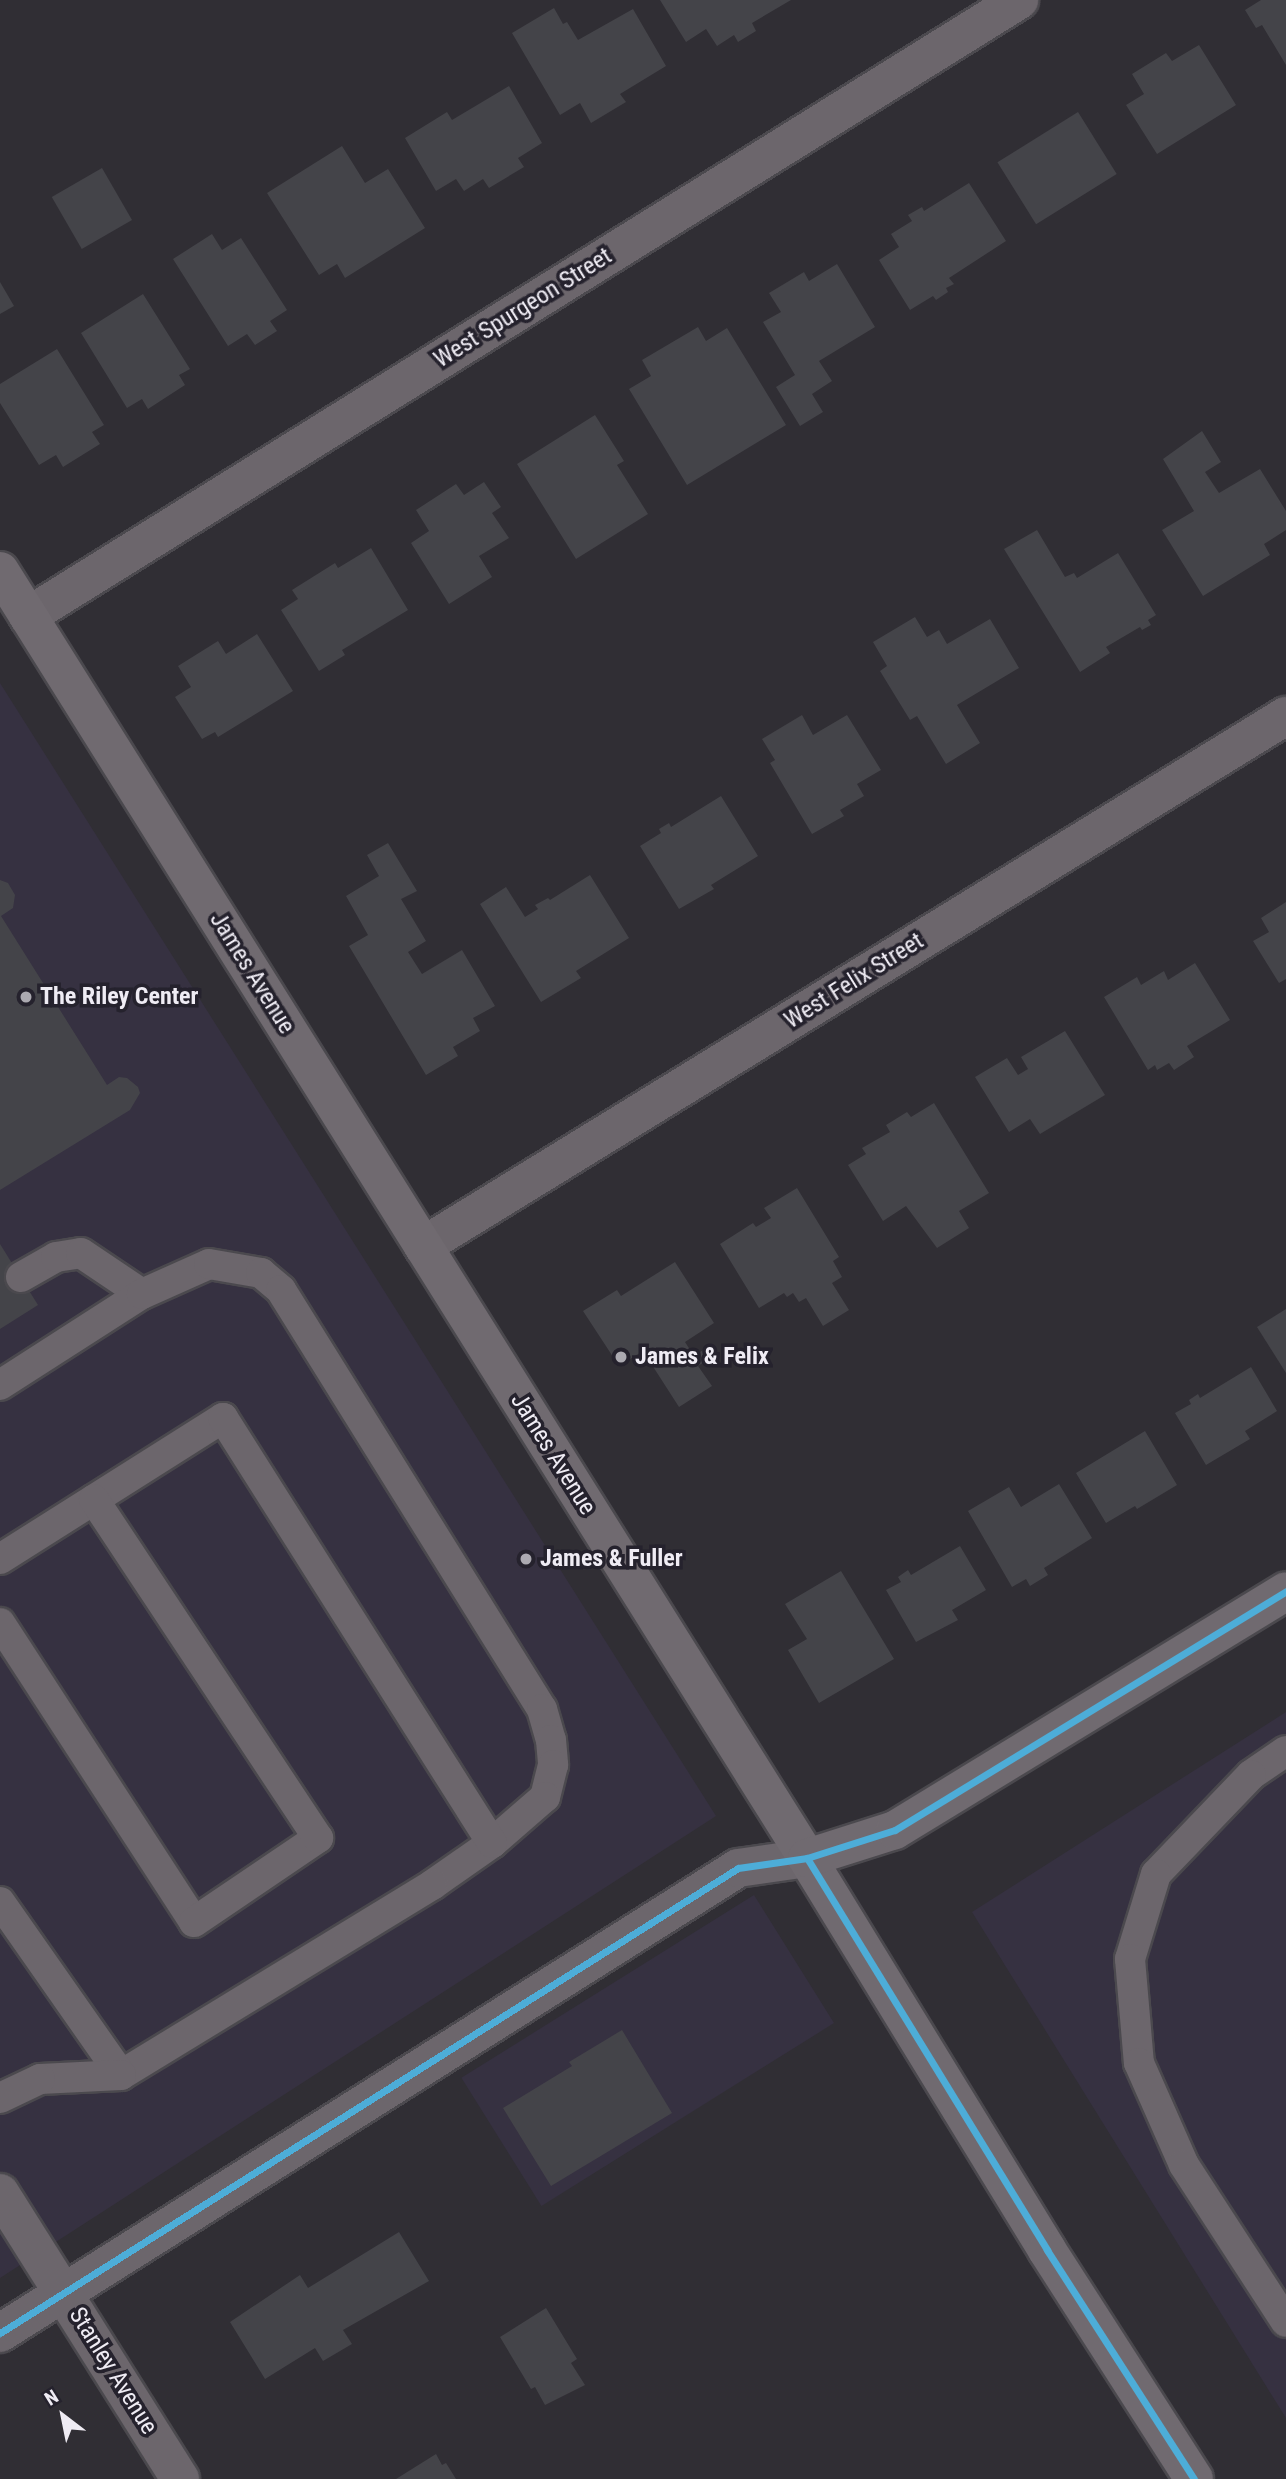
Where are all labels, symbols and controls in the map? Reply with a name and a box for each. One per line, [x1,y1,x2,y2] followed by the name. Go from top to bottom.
[429,242,617,374] street label: West Spurgeon Street
[203,907,301,1039] street label: James Avenue
[779,927,929,1035] street label: West Felix Street
[40,983,199,1011] place label: The Riley Center
[18,989,34,1005] marker: The Riley Center
[635,1343,769,1371] place label: James & Felix
[613,1349,629,1365] marker: James & Felix
[504,1388,602,1520] street label: James Avenue
[540,1545,683,1573] place label: James & Fuller
[518,1551,534,1567] marker: James & Fuller
[63,2302,163,2440] street label: Stanley Avenue
[28,2381,98,2451] north arrow
[41,2385,63,2411] text: N

